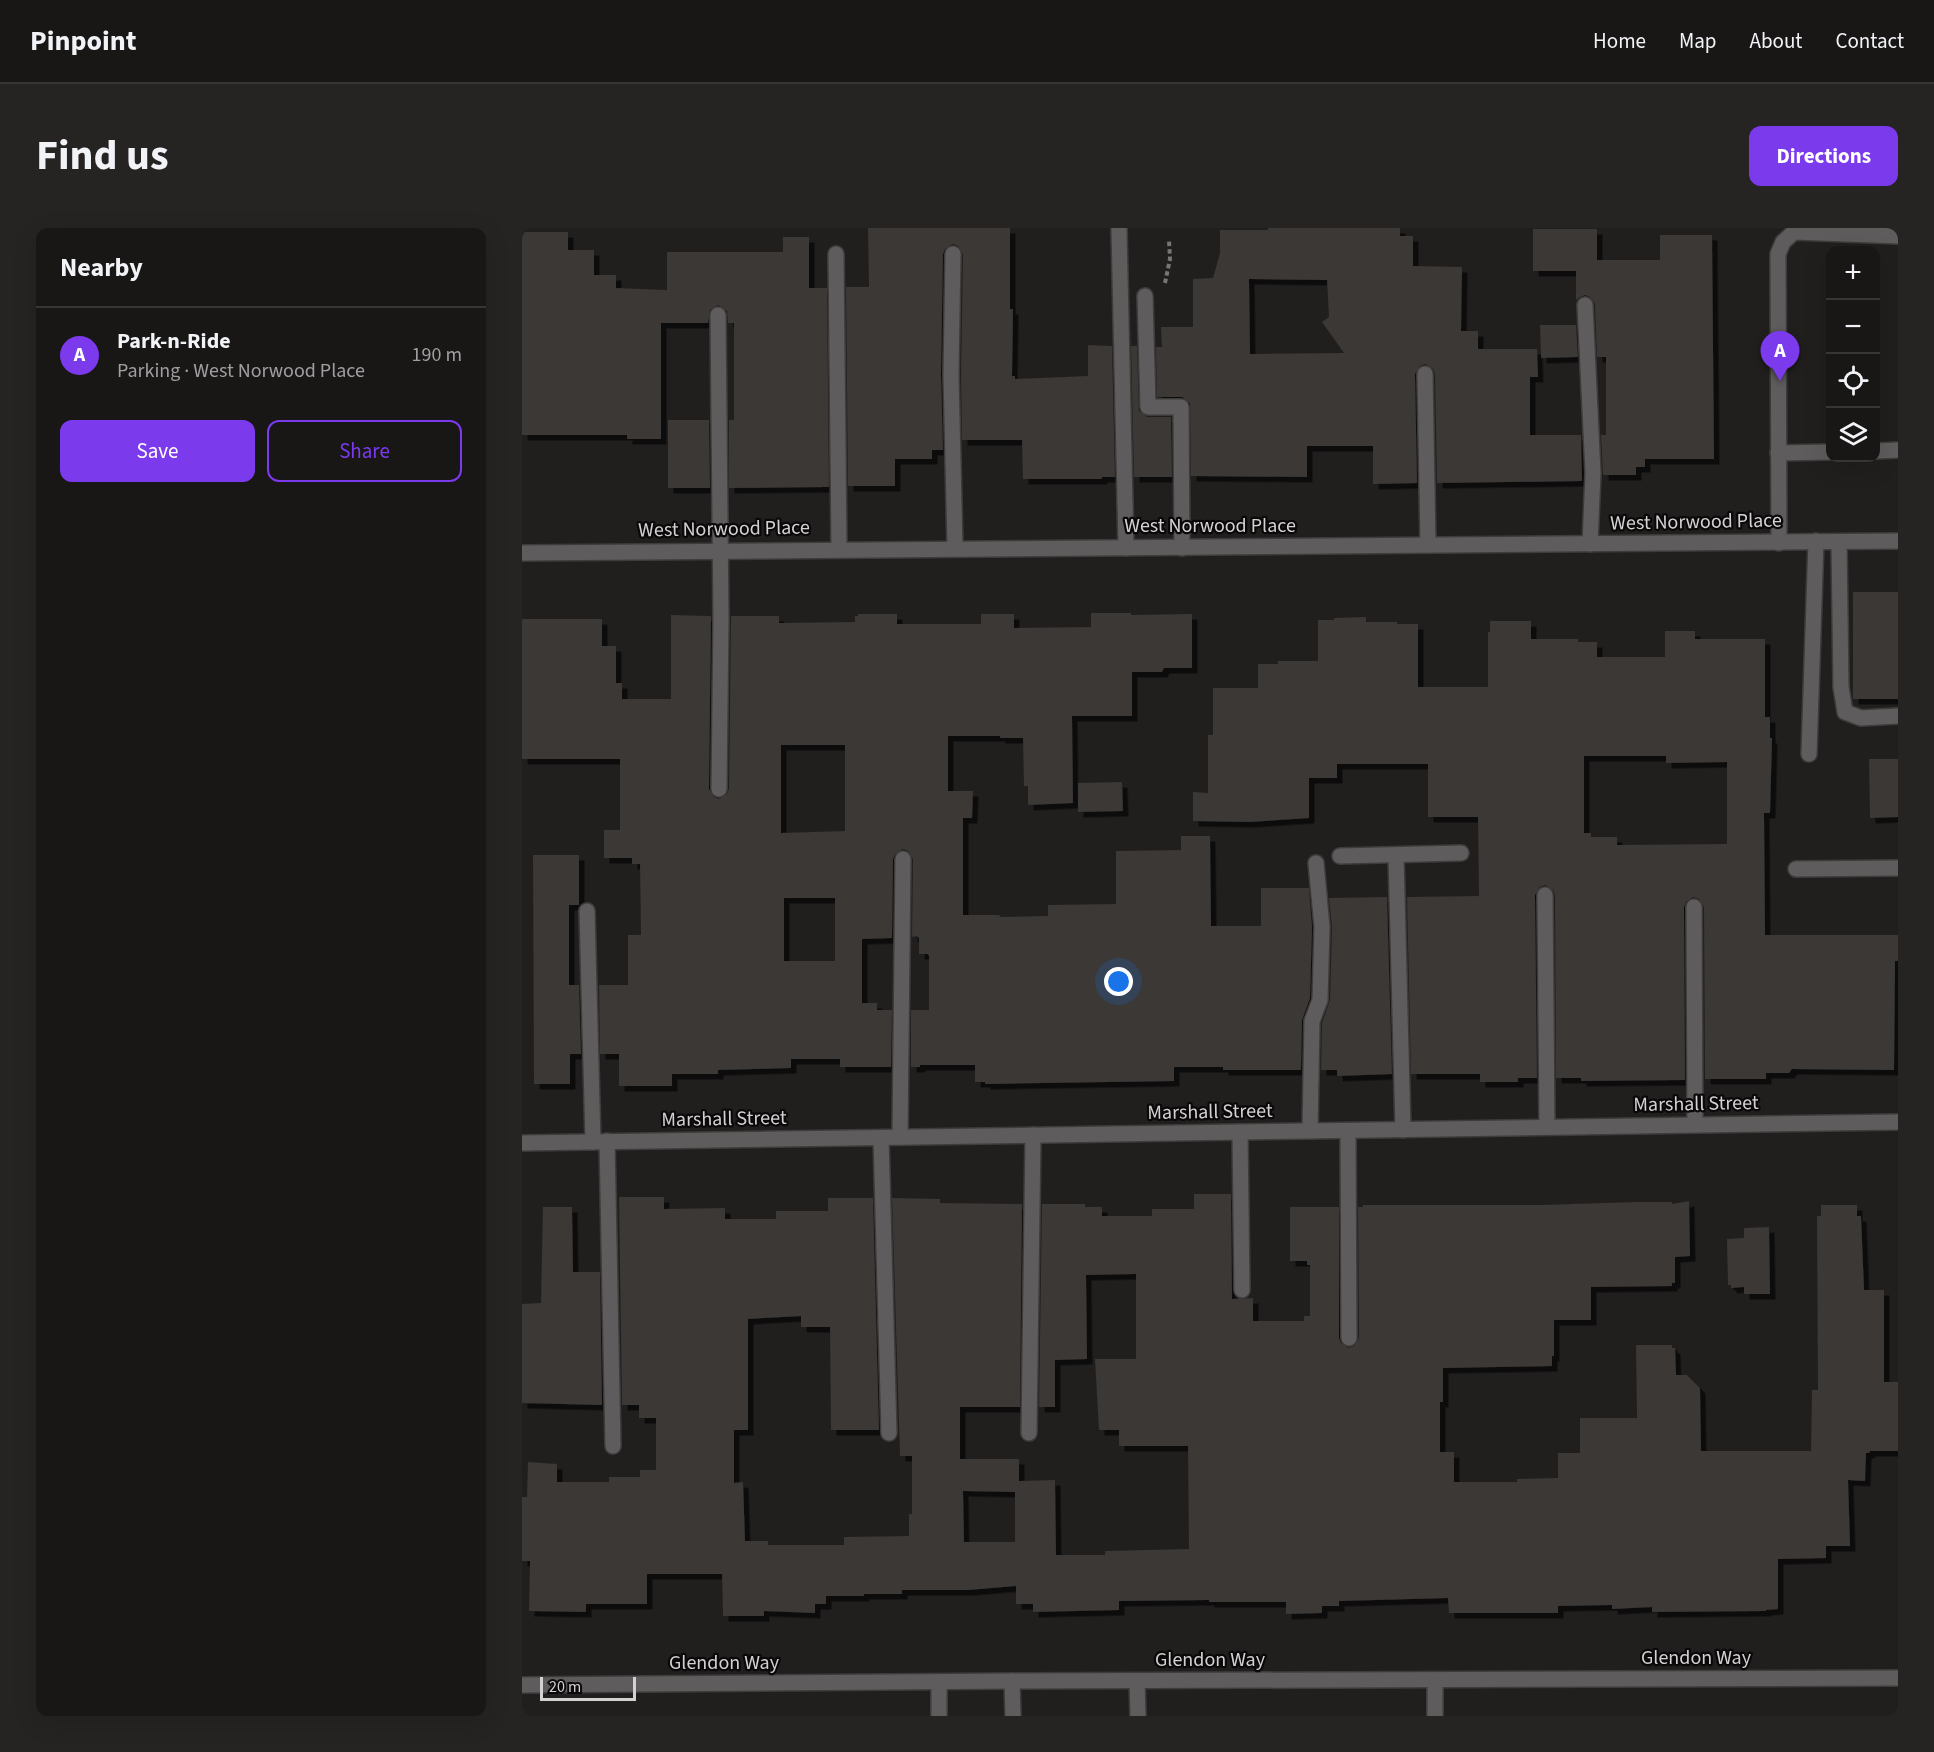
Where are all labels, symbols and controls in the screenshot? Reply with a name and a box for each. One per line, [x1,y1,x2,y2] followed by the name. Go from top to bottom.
[30,21,137,61] text: Pinpoint
[1593,26,1646,56] text: Home
[1679,26,1717,56] text: Map
[1750,26,1802,56] text: About
[1835,26,1904,56] text: Contact
[36,126,169,186] text: Find us
[1749,126,1898,186] button: Directions
[1826,246,1880,462] map controls
[1826,246,1880,300] button: +
[60,249,143,286] text: Nearby
[1826,300,1880,354] button: −
[117,325,231,357] text: Park-n-Ride
[1760,332,1800,381] pin: A
[74,341,85,369] text: A
[412,341,462,369] text: 190 m
[1826,354,1880,408] button: locate
[117,357,365,385] text: Parking · West Norwood Place
[1826,408,1880,462] button: layers
[60,420,255,482] button: Save
[267,420,462,482] button: Share
[1610,507,1782,537] street label: West Norwood Place
[1124,512,1296,540] street label: West Norwood Place
[638,514,810,544] street label: West Norwood Place
[1104,967,1133,996] your location
[1633,1089,1759,1119] street label: Marshall Street
[1147,1097,1273,1127] street label: Marshall Street
[661,1104,787,1134] street label: Marshall Street
[1641,1644,1752,1672] street label: Glendon Way
[1155,1646,1266,1674] street label: Glendon Way
[669,1649,780,1677] street label: Glendon Way
[540,1674,636,1702] scale bar
[549,1676,581,1698] text: 20 m

